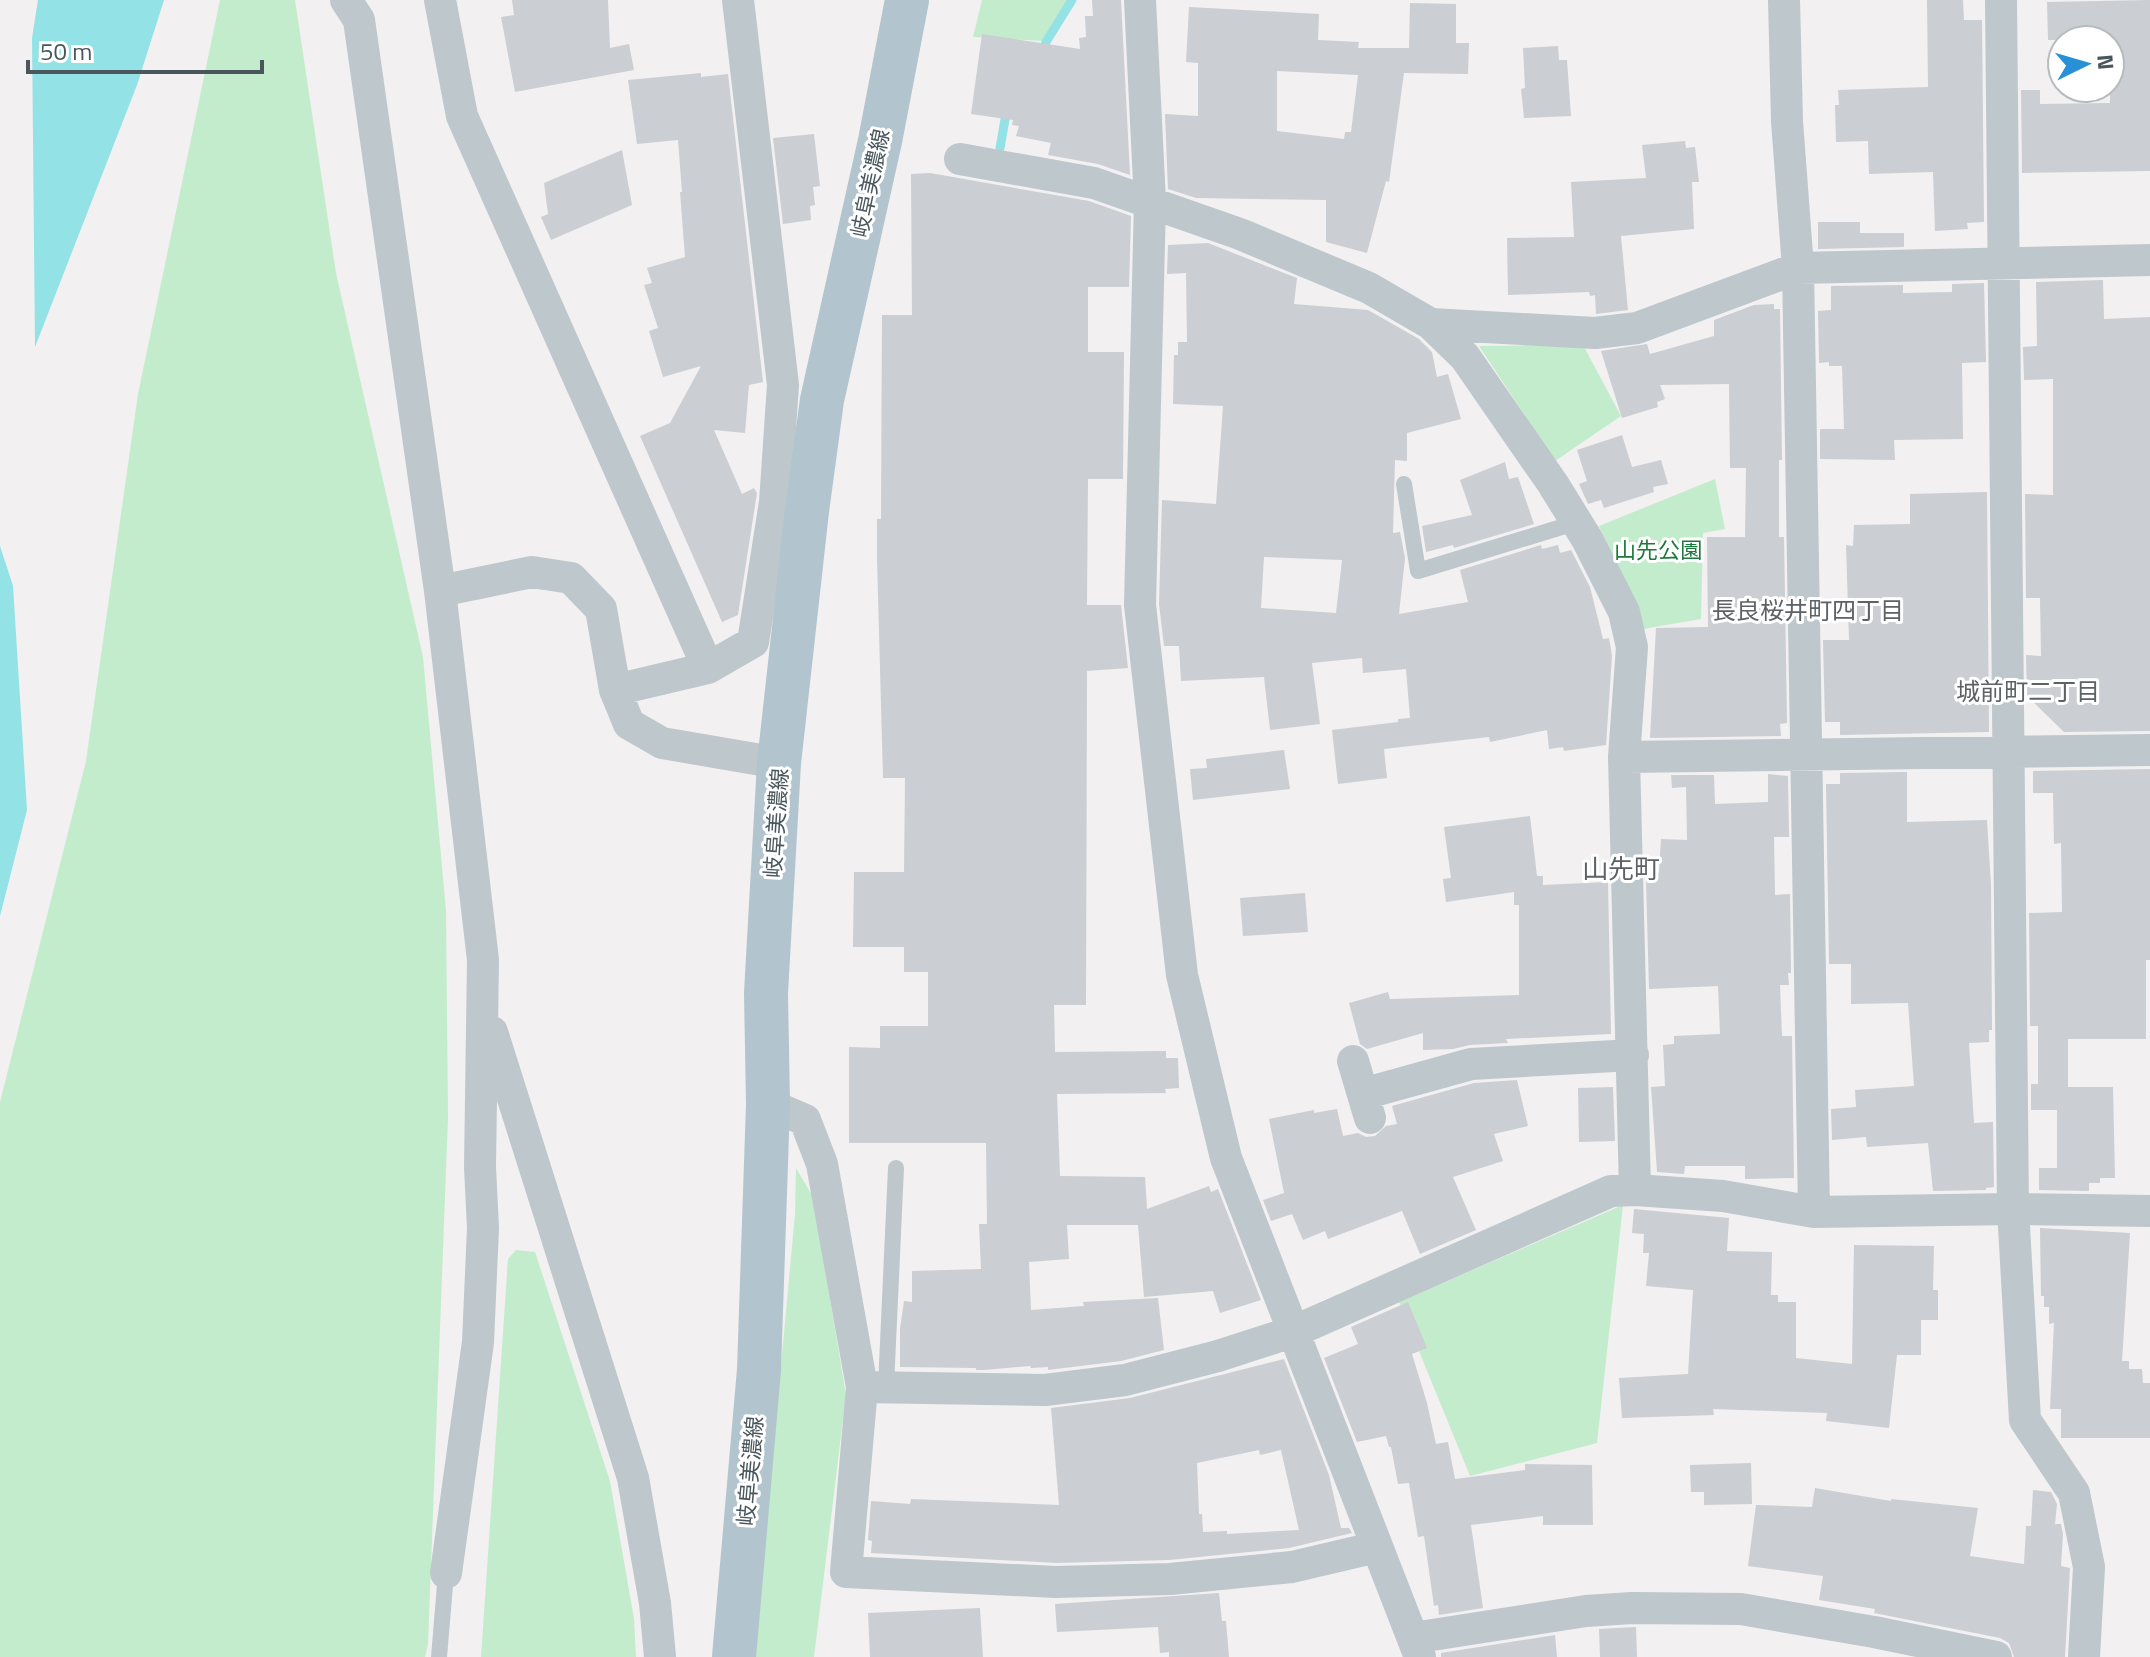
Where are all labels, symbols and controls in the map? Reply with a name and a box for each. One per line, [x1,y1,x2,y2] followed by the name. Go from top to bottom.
[28,24,262,74] scale bar
[2046,24,2126,104] north arrow
[40,33,92,69] text: 50 m
[2088,53,2124,71] text: N
[842,126,898,240] street label: 岐阜美濃線
[1614,533,1702,567] park label: 山先公園
[1712,592,1904,628] district label: 長良桜井町四丁目
[1956,673,2100,709] district label: 城前町二丁目
[755,767,797,879] street label: 岐阜美濃線
[1582,849,1660,888] district label: 山先町
[728,1415,772,1527] street label: 岐阜美濃線

